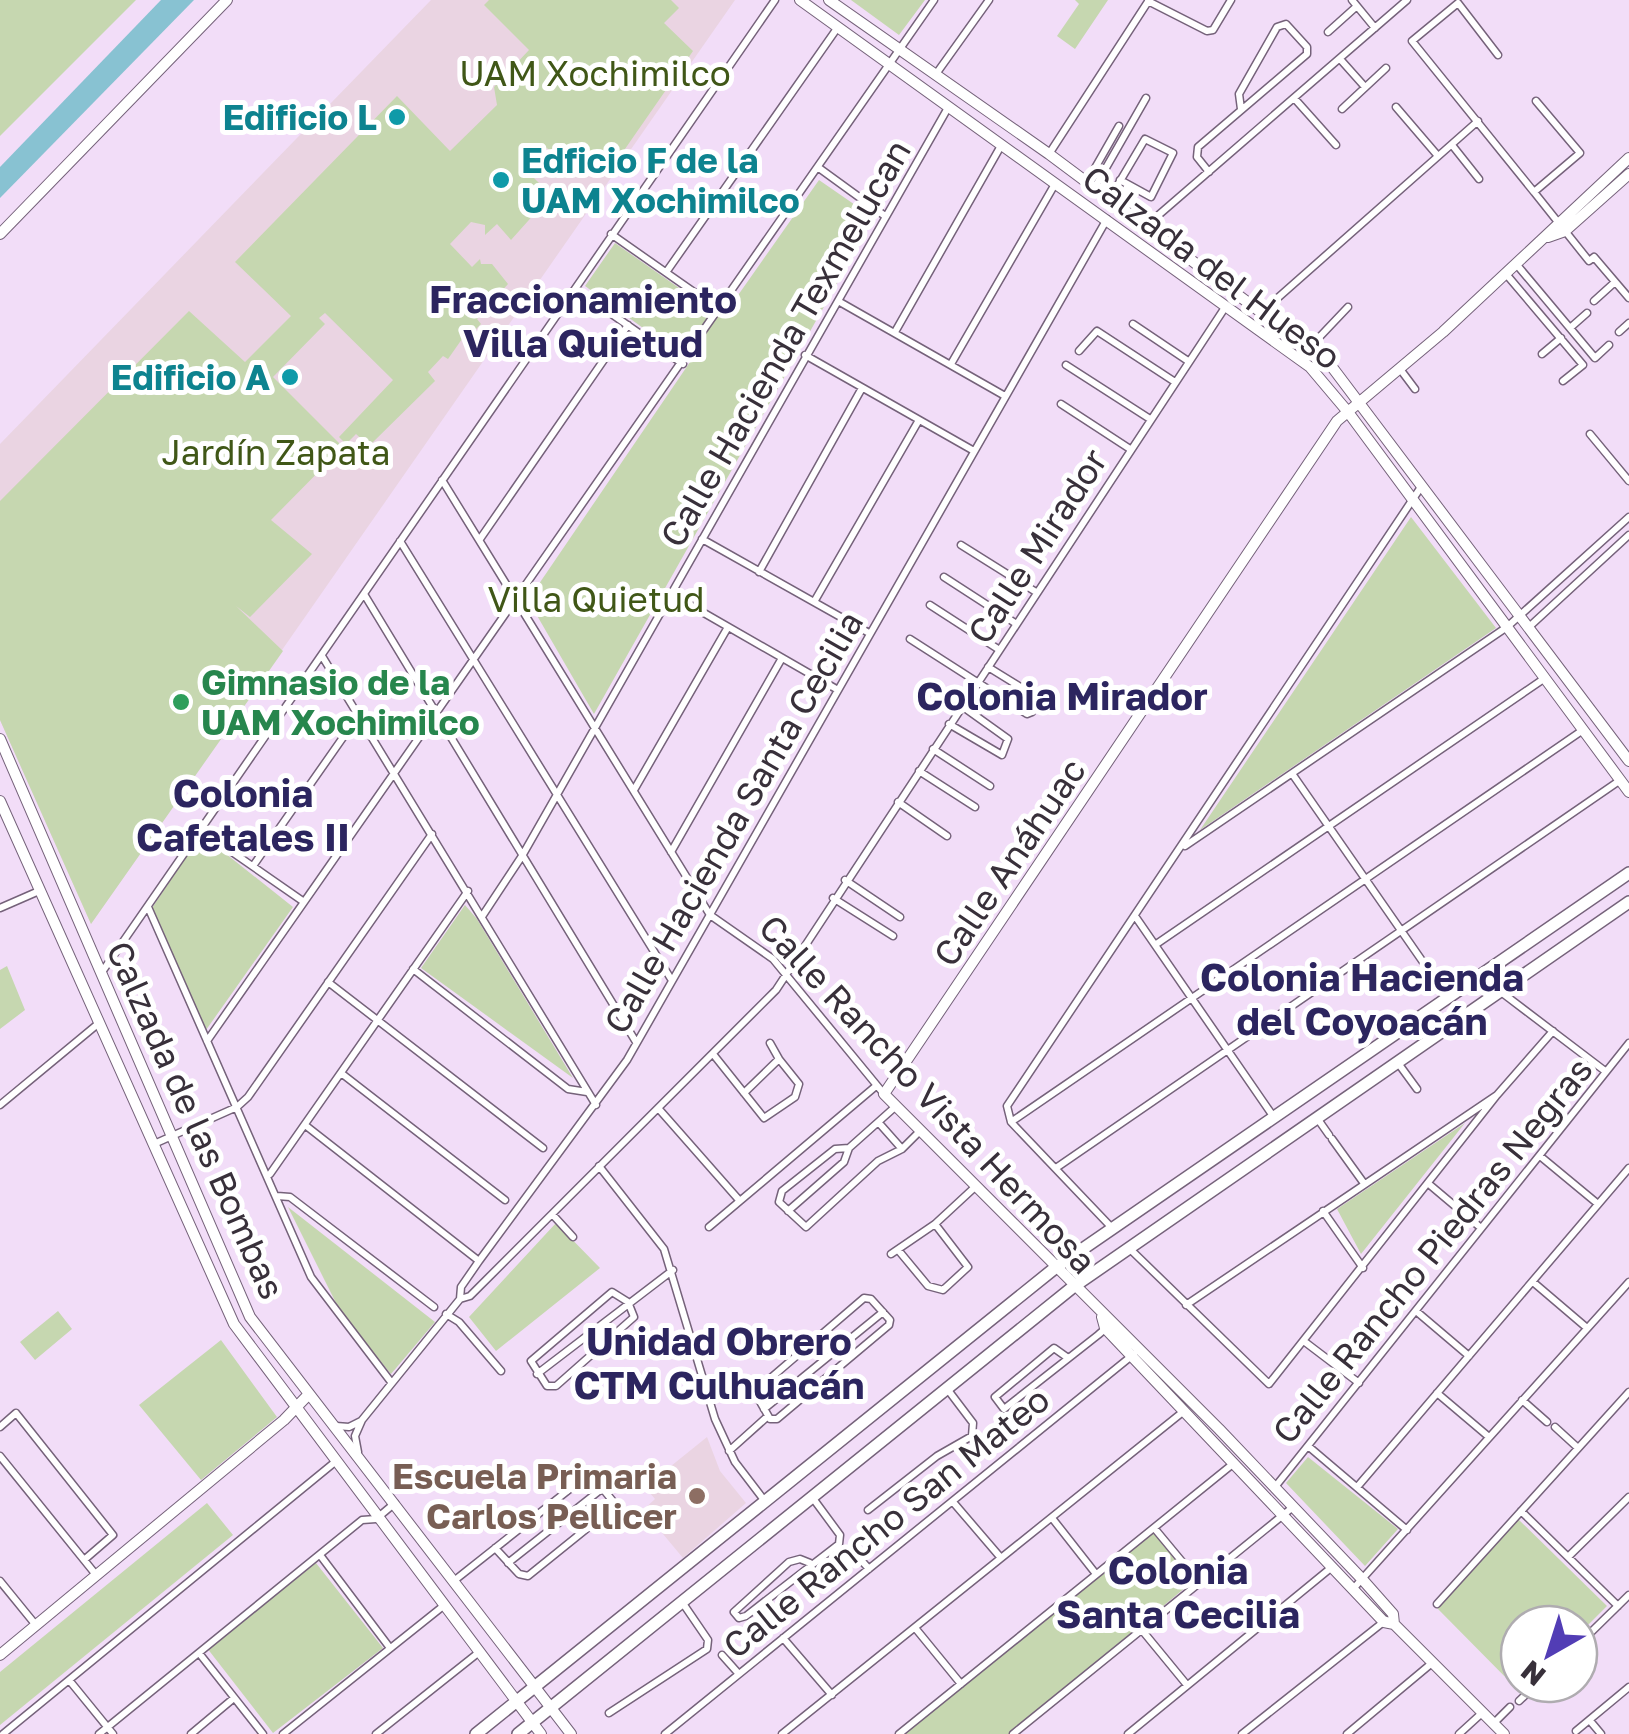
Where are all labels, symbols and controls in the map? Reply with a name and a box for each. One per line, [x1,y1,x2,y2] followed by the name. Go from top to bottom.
[459,52,731,94] park label: UAM Xochimilco
[222,96,377,138] place label: Edificio L
[386,106,408,128] marker: Edificio L
[651,132,919,554] street label: Calle Hacienda Texmelucan
[521,139,800,221] place label: Edficio F de la UAM Xochimilco
[1075,156,1349,378] street label: Calzada del Hueso
[490,169,512,191] marker: Edficio F de la UAM Xochimilco
[429,276,737,365] district label: Fraccionamiento Villa Quietud
[111,356,270,398] place label: Edificio A
[279,366,301,388] marker: Edificio A
[161,431,391,473] park label: Jardín Zapata
[959,441,1115,651] street label: Calle Mirador
[487,578,705,620] park label: Villa Quietud
[595,604,871,1040] street label: Calle Hacienda Santa Cecilia
[201,661,480,743] place label: Gimnasio de la UAM Xochimilco
[916,673,1208,718] district label: Colonia Mirador
[170,691,192,713] marker: Gimnasio de la UAM Xochimilco
[924,750,1094,974] street label: Calle Anáhuac
[136,770,350,859] district label: Colonia Cafetales II
[751,906,1105,1282] street label: Calle Rancho Vista Hermosa
[98,935,294,1305] street label: Calzada de las Bombas
[1200,954,1524,1044] district label: Colonia Hacienda del Coyoacán
[1263,1049,1601,1451] street label: Calle Rancho Piedras Negras
[573,1318,865,1407] district label: Unidad Obrero CTM Culhuacán
[715,1378,1057,1666] street label: Calle Rancho San Mateo
[392,1455,677,1537] place label: Escuela Primaria Carlos Pellicer
[686,1485,708,1507] marker: Escuela Primaria Carlos Pellicer
[1056,1547,1300,1636] district label: Colonia Santa Cecilia
[1499,1604,1599,1704] north arrow
[1514,1654,1552,1693] text: N

